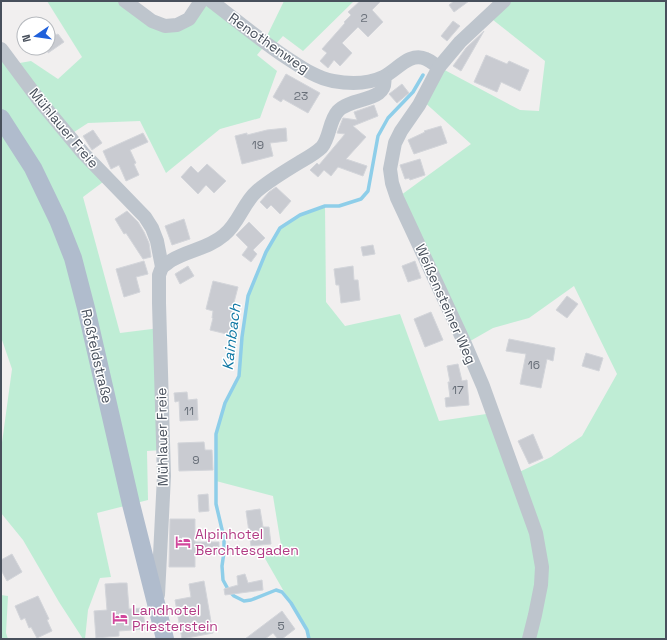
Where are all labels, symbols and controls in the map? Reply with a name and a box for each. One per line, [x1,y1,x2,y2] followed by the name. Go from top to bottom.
[225,9,313,77] street label: Renothenweg
[360,10,368,26] house number: 2
[16,16,56,56] north arrow
[19,33,34,43] text: N
[25,84,103,172] street label: Mühlauer Freie
[294,88,308,104] house number: 23
[252,137,264,153] house number: 19
[411,241,481,367] street label: Weißensteiner Weg
[217,302,245,371] water label: Kainbach
[77,307,117,405] street label: Roßfeldstraße
[528,357,540,373] house number: 16
[452,382,464,398] house number: 17
[152,387,172,487] street label: Mühlauer Freie
[184,403,194,419] house number: 11
[192,452,200,468] house number: 9
[195,525,299,559] place label: Alpinhotel Berchtesgaden
[174,533,192,551] hotel icon: Alpinhotel Berchtesgaden
[132,601,218,635] place label: Landhotel Priesterstein
[111,609,129,627] hotel icon: Landhotel Priesterstein
[277,618,285,634] house number: 5

